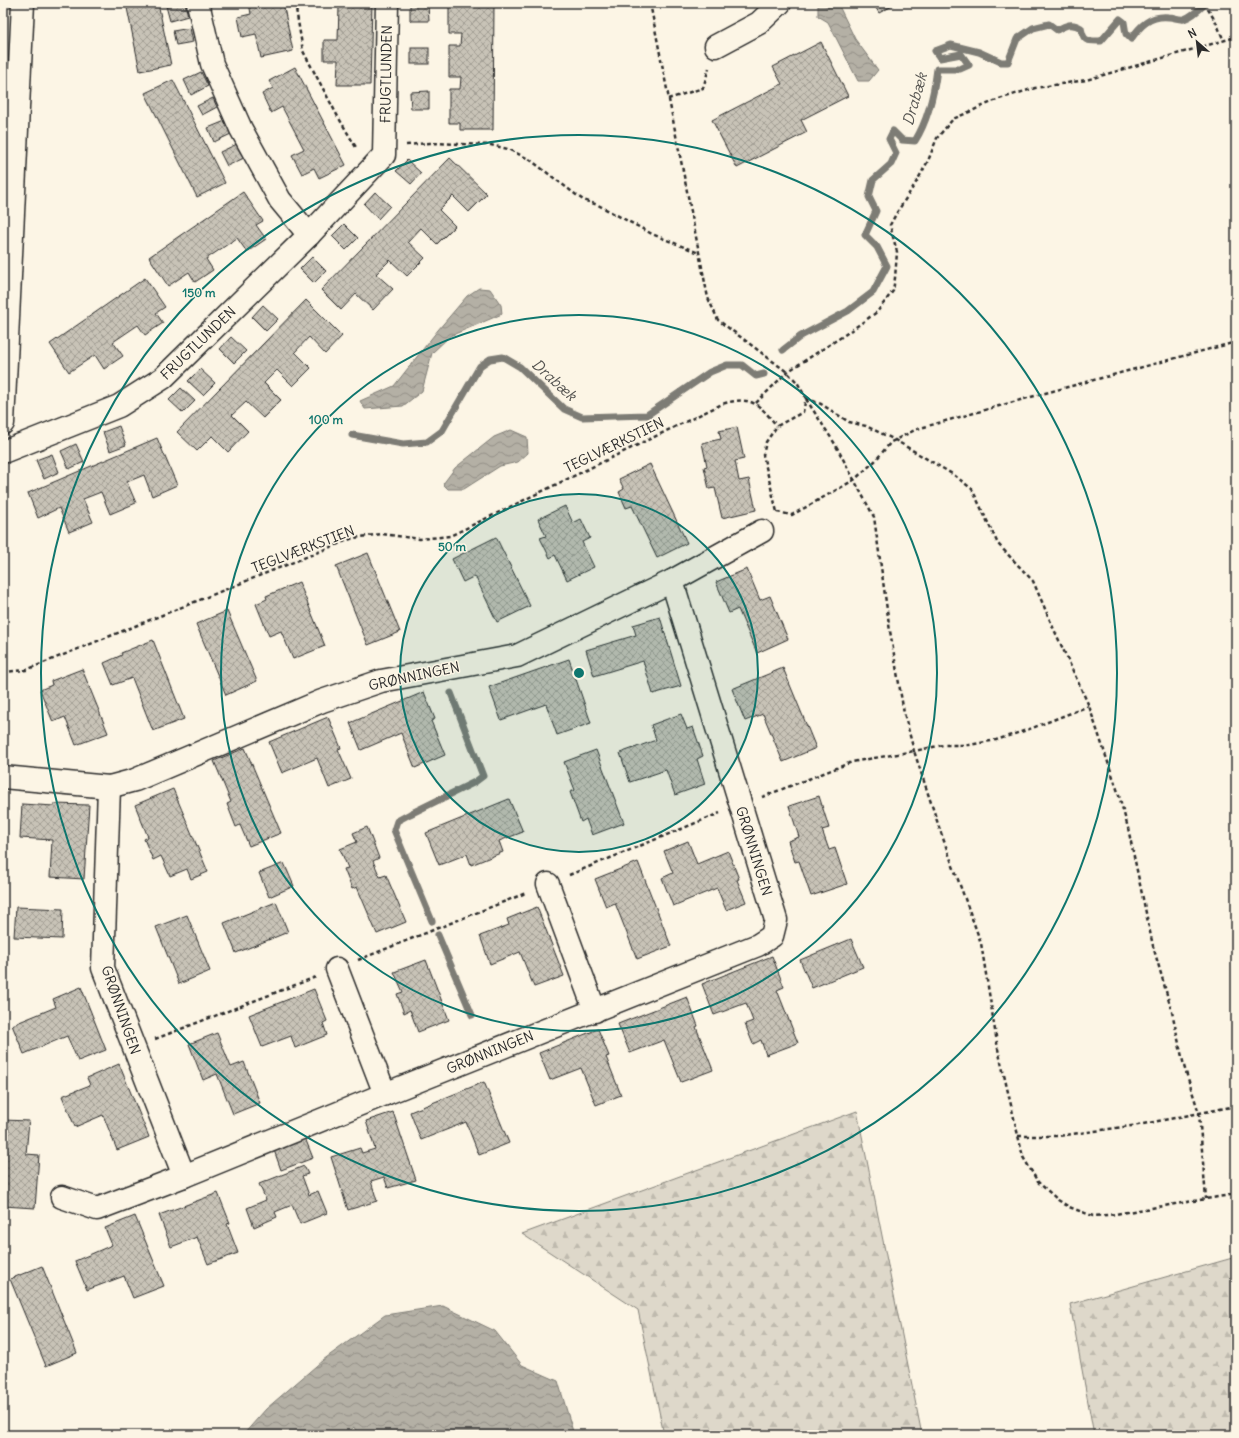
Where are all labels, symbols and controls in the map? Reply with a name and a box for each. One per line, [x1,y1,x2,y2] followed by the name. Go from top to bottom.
[1177,22,1217,62] north arrow
[376,25,396,123] street label: FRUGTLUNDEN
[1186,25,1199,41] text: N
[898,69,931,127] water label: Drabæk
[183,285,216,300] text: 150 m
[156,302,240,384] street label: FRUGTLUNDEN
[528,355,582,406] water label: Drabæk
[309,412,343,427] text: 100 m
[561,413,667,477] street label: TEGLVÆRKSTIEN
[249,521,357,577] street label: TEGLVÆRKSTIEN
[438,539,467,554] text: 50 m
[367,658,461,694] street label: GRØNNINGEN
[572,666,586,680] centre of rings
[732,804,776,898] street label: GRØNNINGEN
[97,963,145,1057] street label: GRØNNINGEN
[444,1026,536,1078] street label: GRØNNINGEN

